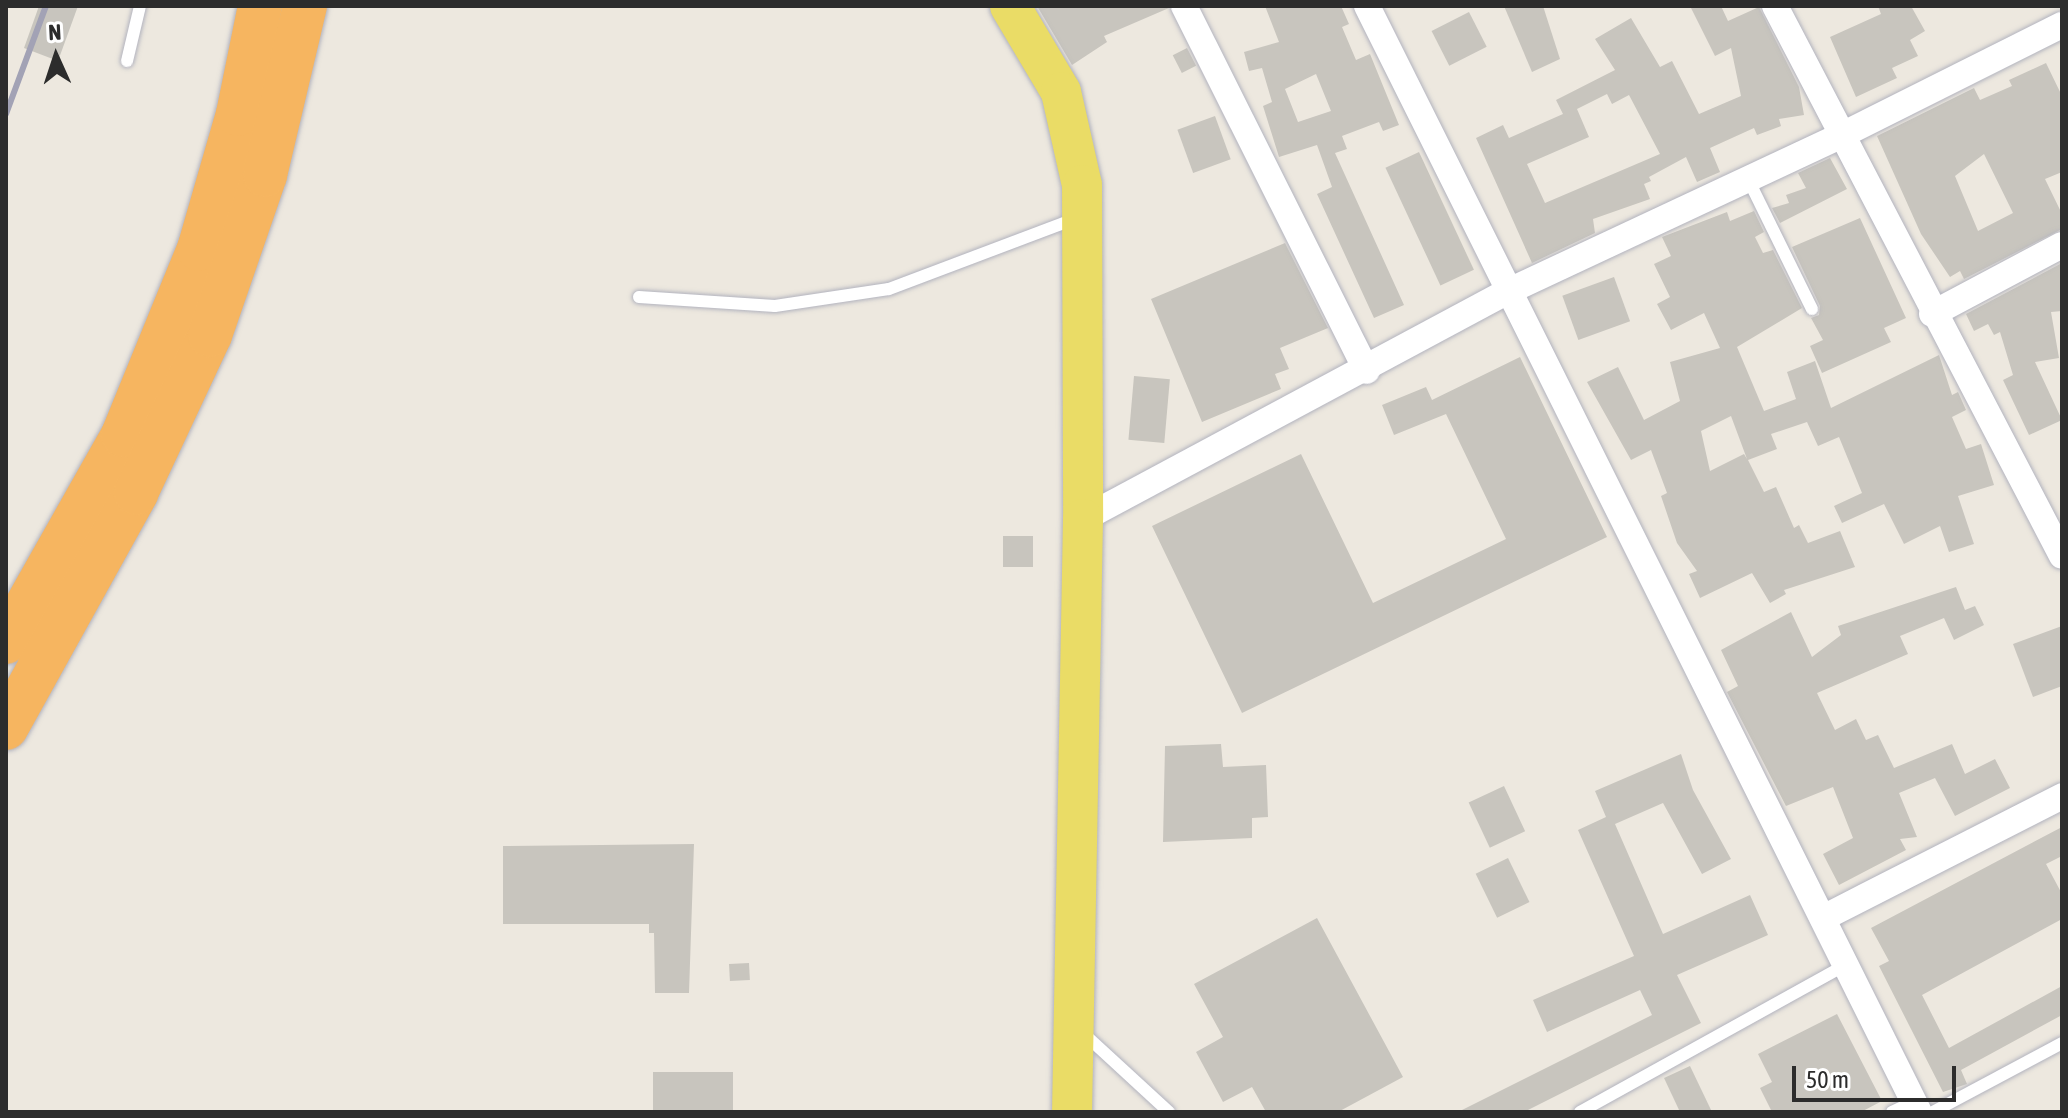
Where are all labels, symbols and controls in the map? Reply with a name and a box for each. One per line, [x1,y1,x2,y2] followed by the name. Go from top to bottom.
[16,16,96,96] north arrow
[48,19,62,45] text: N
[1796,1050,1960,1100] scale bar
[1806,1066,1849,1093] text: 50 m

